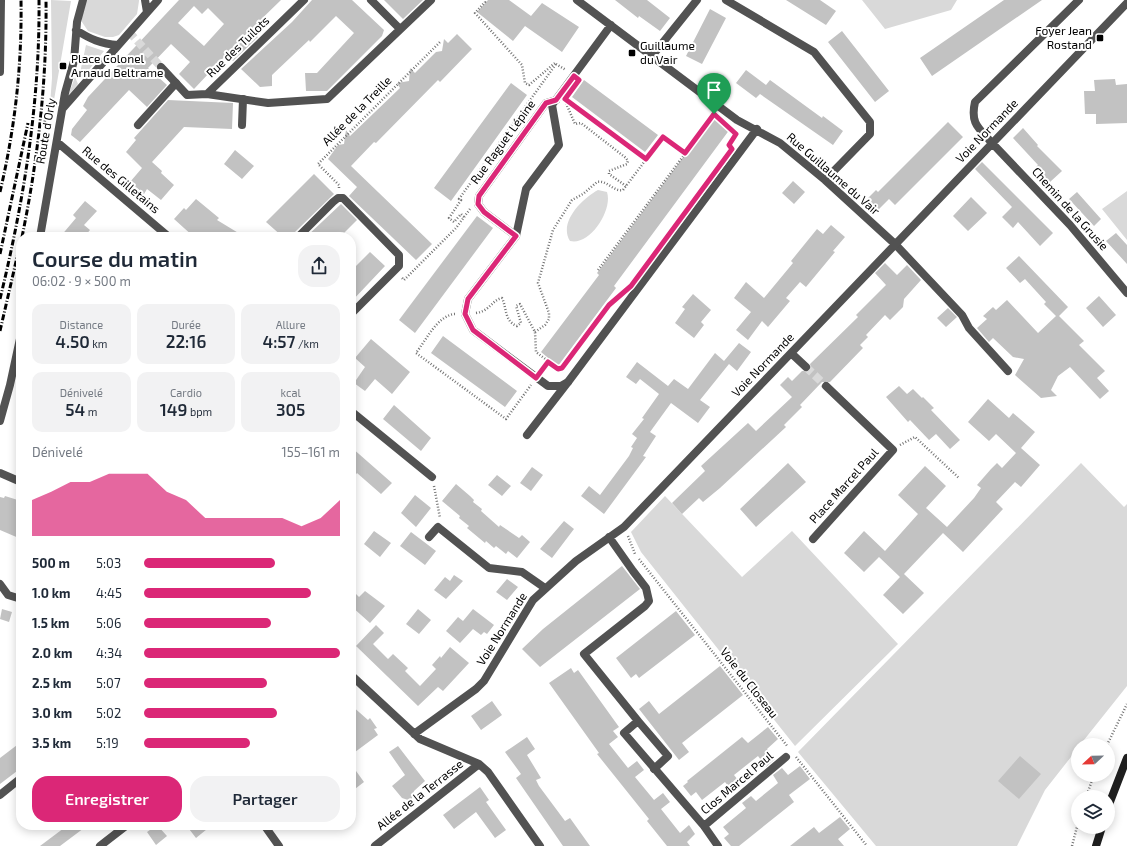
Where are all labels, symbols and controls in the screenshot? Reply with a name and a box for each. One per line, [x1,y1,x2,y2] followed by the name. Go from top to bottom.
[203,13,272,80] street label: Rue des Tuilots
[1035,23,1092,51] place label: Foyer Jean Rostand
[1095,33,1105,43] marker: Foyer Jean Rostand
[640,38,695,66] place label: Guillaume du Vair
[627,48,637,58] marker: Guillaume du Vair
[71,51,164,79] place label: Place Colonel Arnaud Beltrame
[58,61,68,71] marker: Place Colonel Arnaud Beltrame
[319,73,394,148] street label: Allée de la Treille
[697,73,731,114] pin
[703,79,725,101] icon: arrive
[32,96,58,165] street label: Route d'Orly
[952,96,1020,165] street label: Voie Normande
[467,97,537,186] street label: Rue Raguet Lépine
[784,129,883,217] street label: Rue Guillaume du Vair
[80,143,163,216] street label: Rue des Gilletains
[1030,164,1112,253] street label: Chemin de la Grusie
[32,245,198,271] text: Course du matin
[298,245,340,287] button: share
[32,273,131,289] text: 06:02 · 9 × 500 m
[60,318,103,331] text: Distance
[171,318,201,331] text: Durée
[276,318,306,331] text: Allure
[728,330,796,399] street label: Voie Normande
[55,331,90,351] text: 4.50
[166,331,206,351] text: 22:16
[262,331,295,351] text: 4:57
[90,337,107,350] text: km
[295,337,319,350] text: /km
[60,386,103,399] text: Dénivelé
[170,386,202,399] text: Cardio
[281,386,301,399] text: kcal
[65,399,85,419] text: 54
[160,399,187,419] text: 149
[276,399,305,419] text: 305
[85,405,97,418] text: m
[187,405,212,418] text: bpm
[32,444,83,460] text: Dénivelé
[282,444,340,460] text: 155–161 m
[806,445,881,526] street label: Place Marcel Paul
[32,555,70,571] text: 500 m
[96,555,121,571] text: 5:03
[32,585,71,601] text: 1.0 km
[96,585,122,601] text: 4:45
[473,589,529,667] street label: Voie Normande
[32,615,70,631] text: 1.5 km
[96,615,121,631] text: 5:06
[718,644,782,720] street label: Voie du Closeau
[32,645,72,661] text: 2.0 km
[96,645,122,661] text: 4:34
[32,675,71,691] text: 2.5 km
[96,675,121,691] text: 5:07
[32,705,72,721] text: 3.0 km
[96,705,121,721] text: 5:02
[32,735,71,751] text: 3.5 km
[96,735,119,751] text: 5:19
[1071,738,1115,782] north arrow
[1071,738,1115,834] map controls
[697,748,776,817] street label: Clos Marcel Paul
[373,756,465,832] street label: Allée de la Terrasse
[32,776,182,822] button: Enregistrer
[190,776,340,822] button: Partager
[1071,790,1115,834] button: layers

